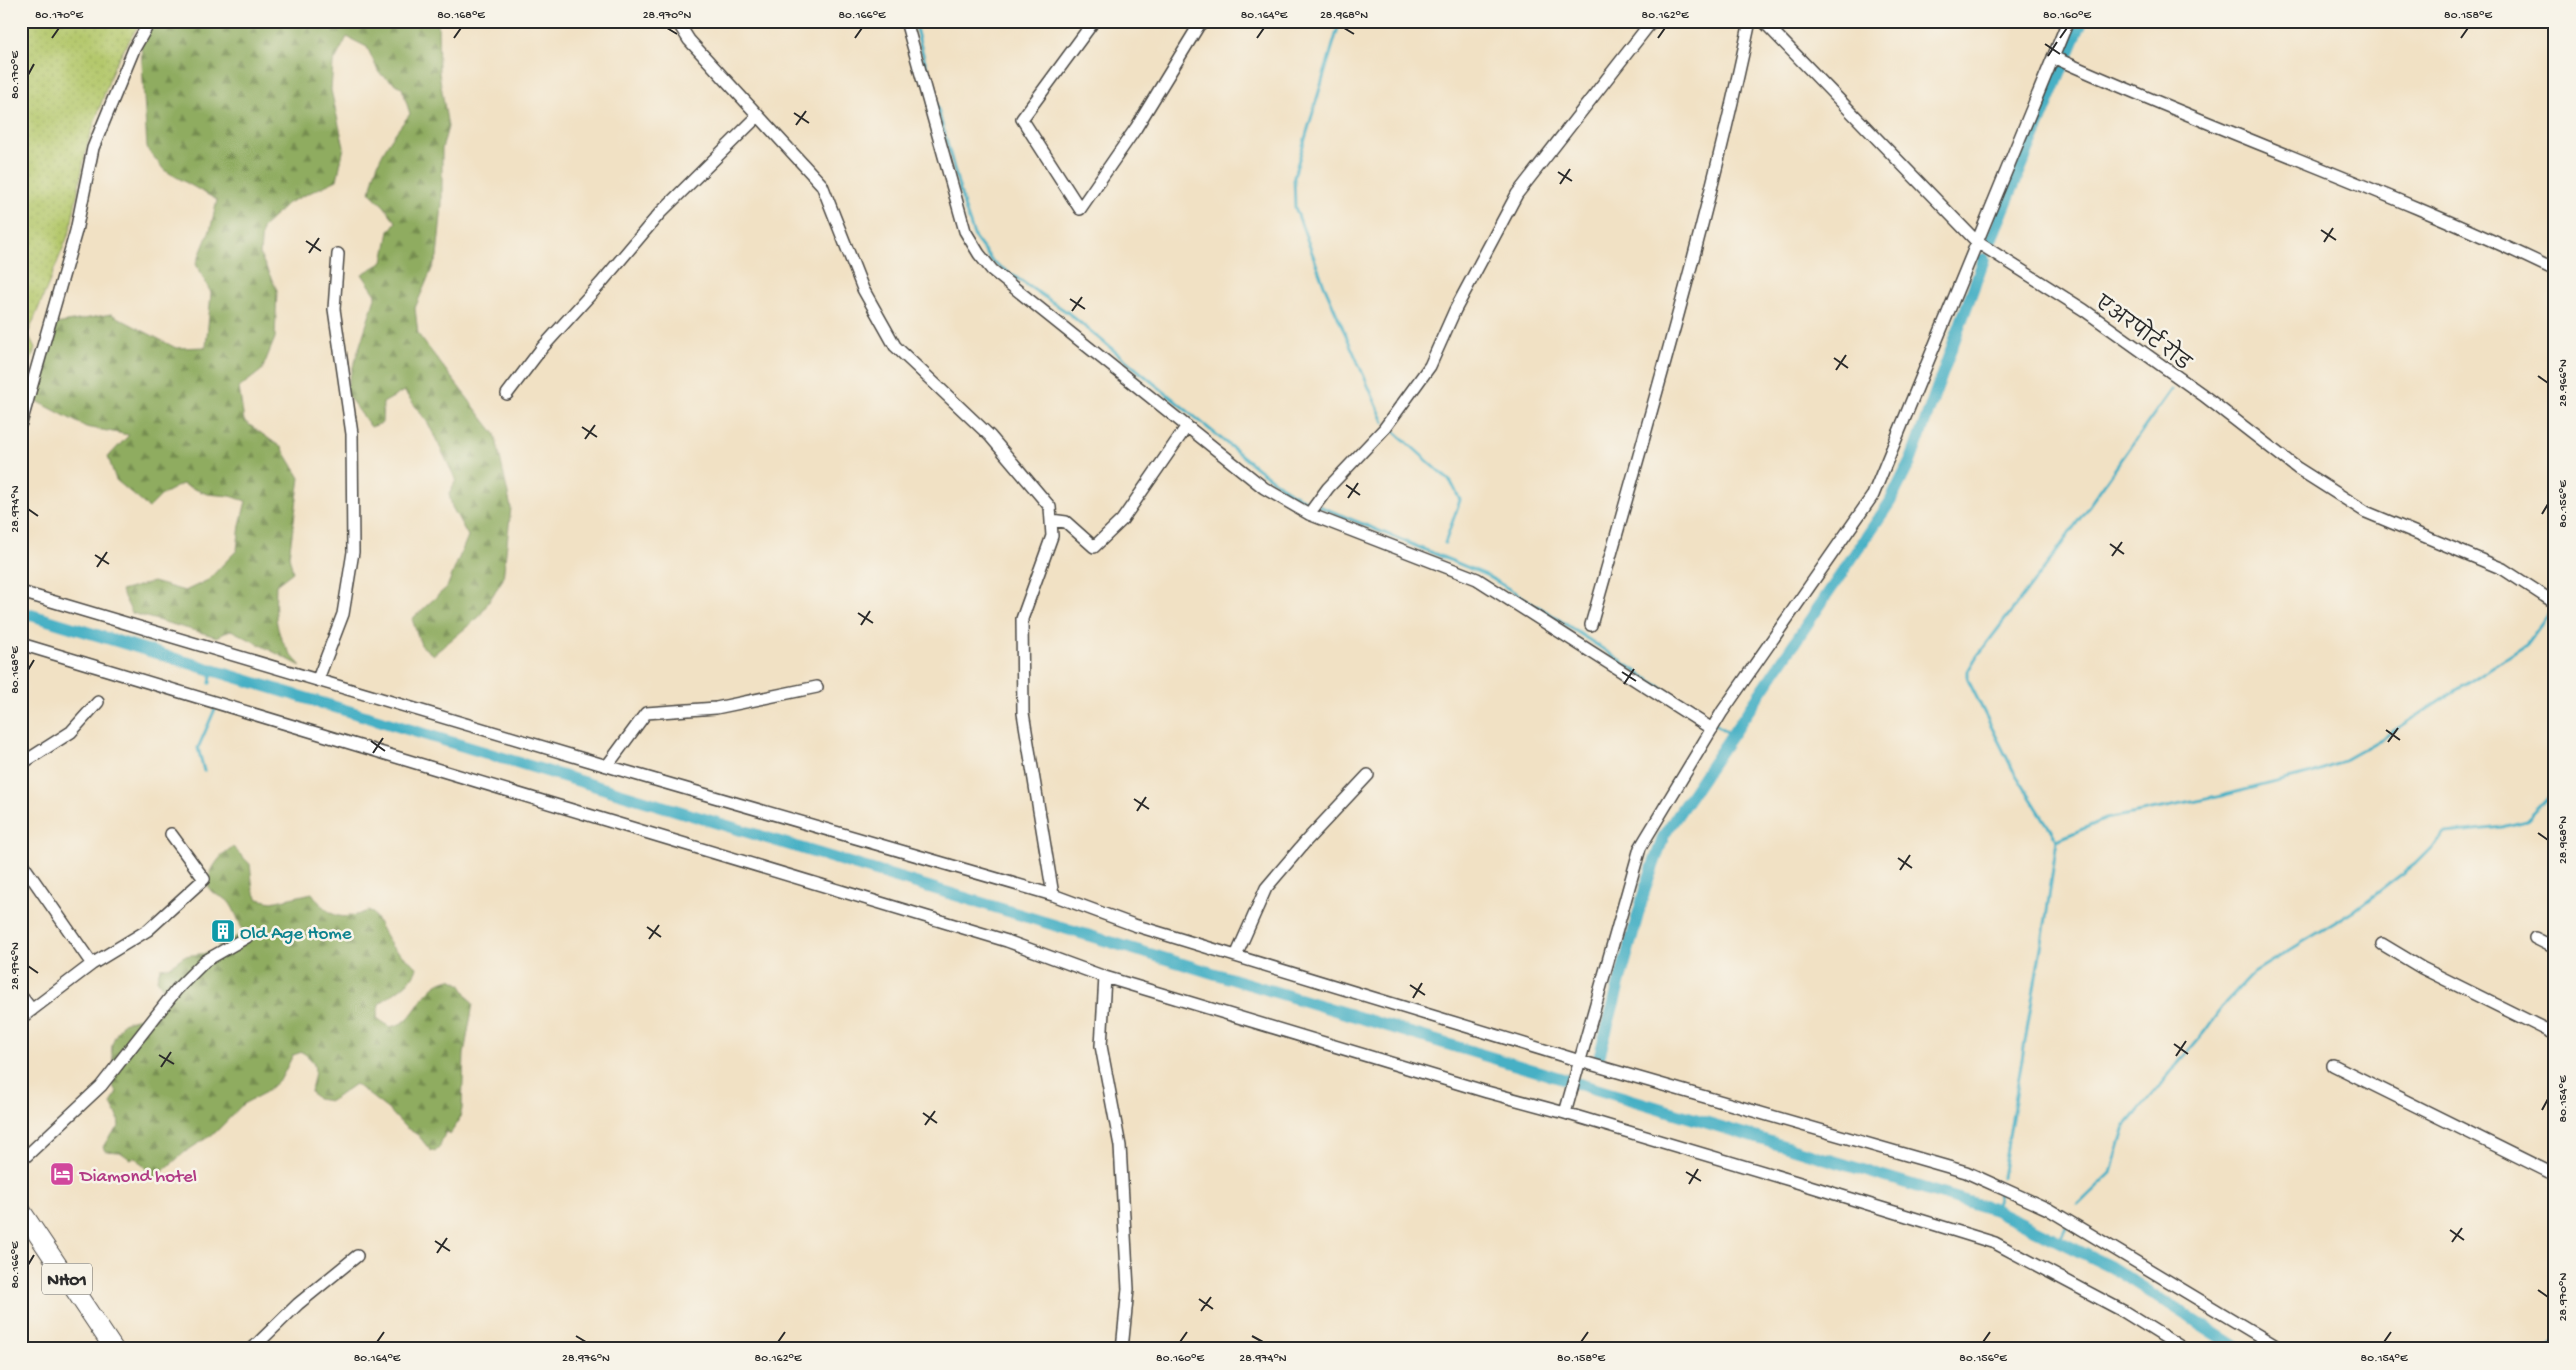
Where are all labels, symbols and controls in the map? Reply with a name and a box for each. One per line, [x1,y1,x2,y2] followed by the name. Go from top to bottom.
[35,9,83,23] text: 80.170°E
[437,9,485,23] text: 80.168°E
[643,9,691,23] text: 28.970°N
[838,9,886,23] text: 80.166°E
[1241,9,1288,23] text: 80.164°E
[1320,9,1368,23] text: 28.968°N
[1642,9,1689,23] text: 80.162°E
[2043,9,2091,23] text: 80.160°E
[2444,9,2492,23] text: 80.158°E
[9,51,23,99] text: 80.170°E
[2090,287,2198,377] street label: एअरपोर्ट रोड
[2557,359,2571,407] text: 28.966°N
[2557,480,2571,528] text: 80.156°E
[9,485,23,533] text: 28.974°N
[9,646,23,694] text: 80.168°E
[2557,816,2571,864] text: 28.968°N
[210,918,236,944] building icon: Old Age Home
[240,923,352,946] place label: Old Age Home
[9,942,23,990] text: 28.976°N
[2557,1075,2571,1122] text: 80.154°E
[49,1161,75,1187] hotel icon: Diamond hotel
[78,1166,197,1189] place label: Diamond hotel
[9,1241,23,1289] text: 80.166°E
[42,1264,92,1295] road number: NH01
[2557,1273,2571,1321] text: 28.970°N
[354,1352,401,1366] text: 80.164°E
[562,1352,610,1366] text: 28.976°N
[755,1352,802,1366] text: 80.162°E
[1156,1352,1204,1366] text: 80.160°E
[1239,1352,1287,1366] text: 28.974°N
[1557,1352,1605,1366] text: 80.158°E
[1959,1352,2007,1366] text: 80.156°E
[2361,1352,2408,1366] text: 80.154°E

